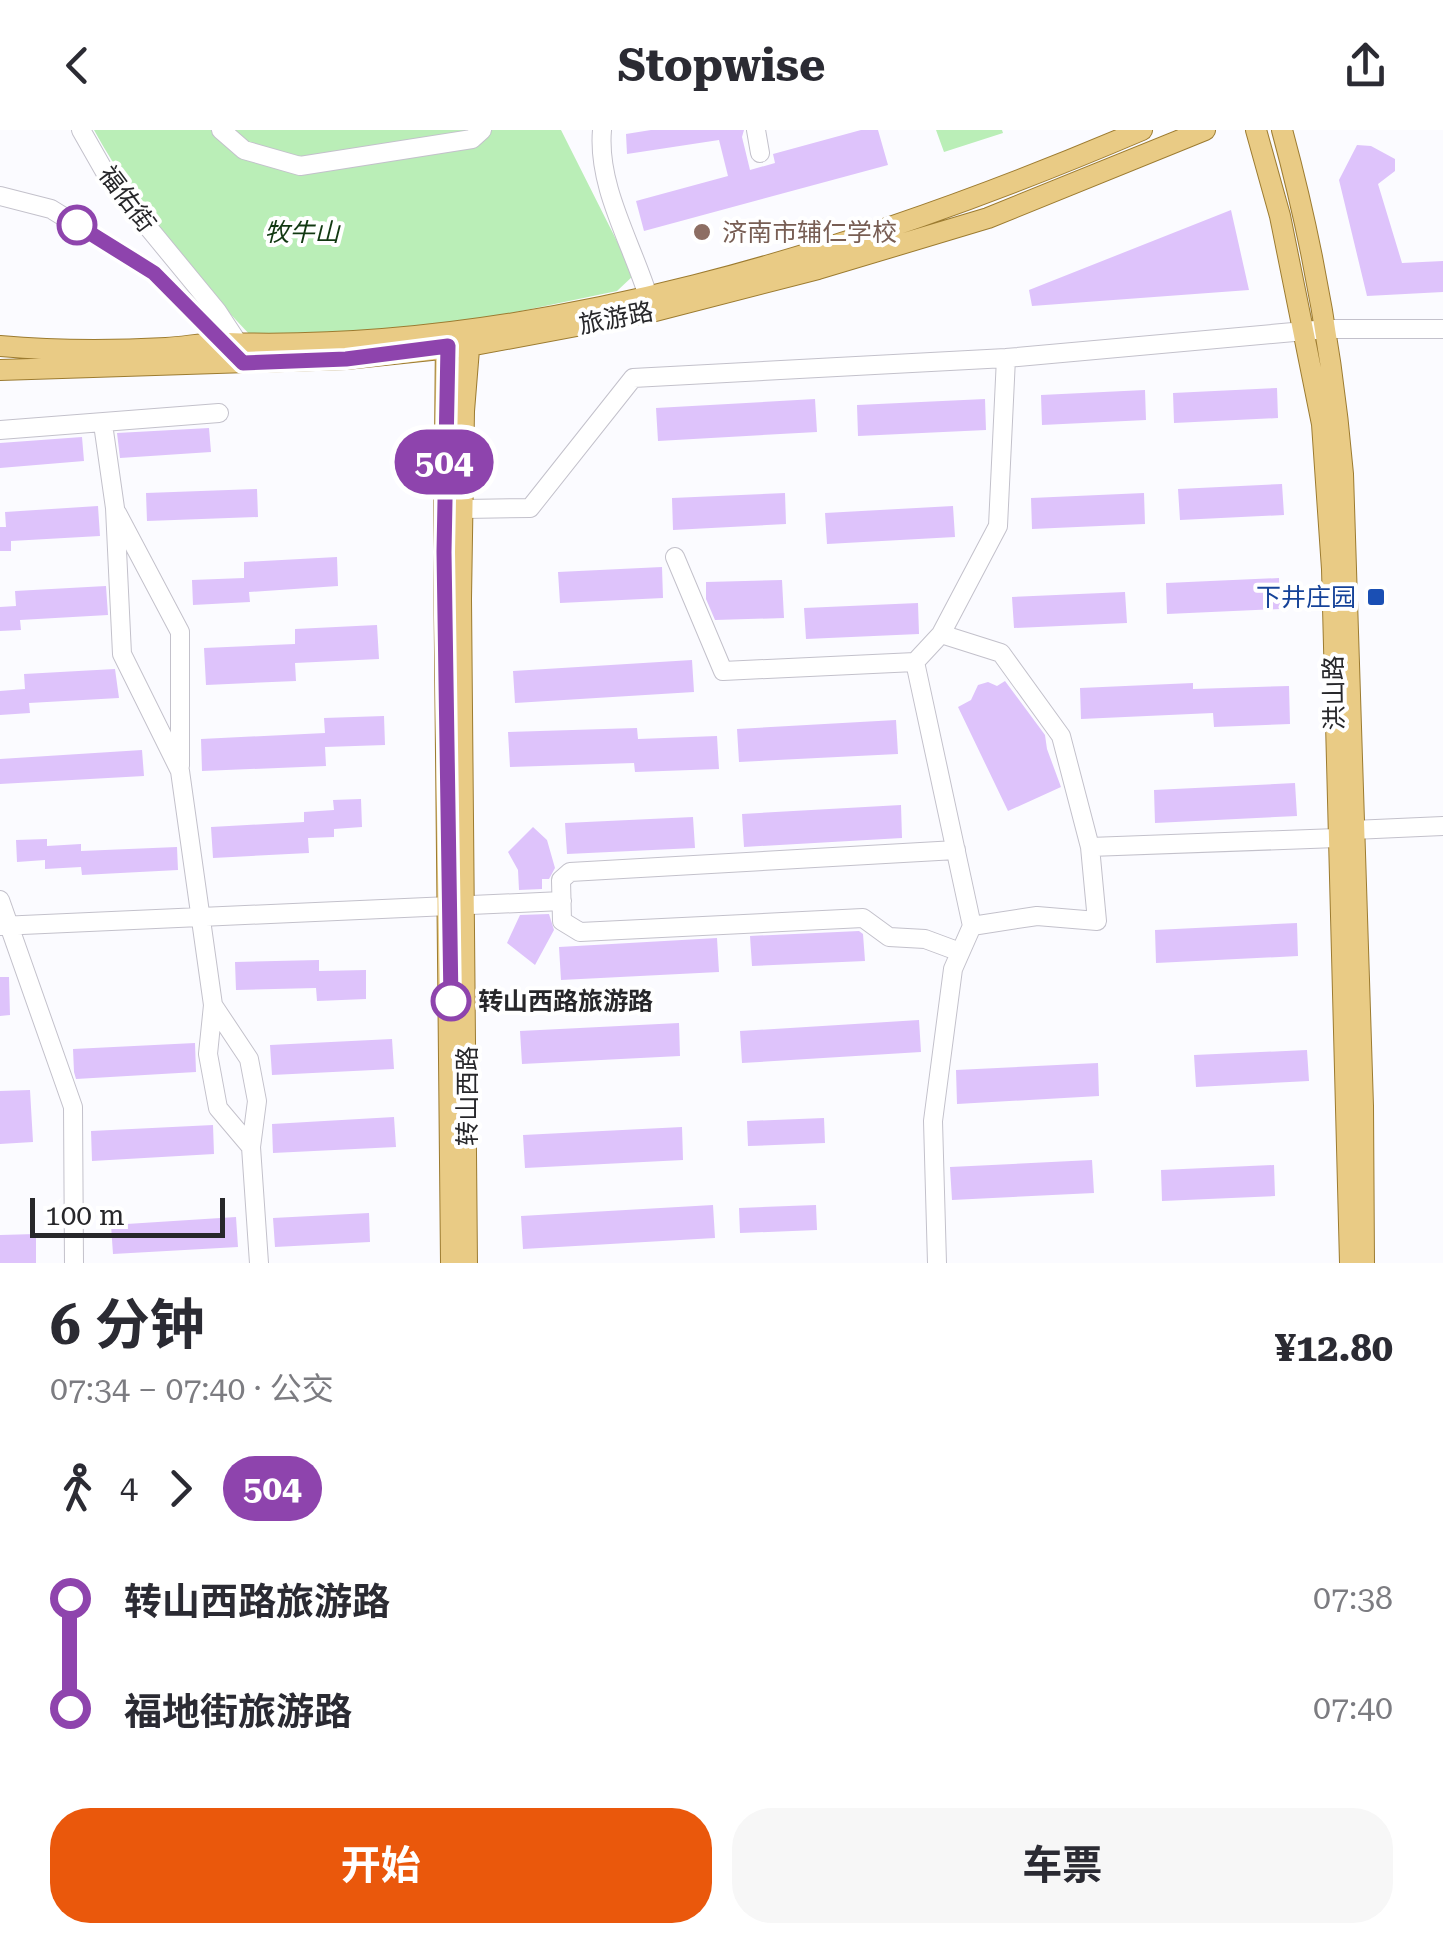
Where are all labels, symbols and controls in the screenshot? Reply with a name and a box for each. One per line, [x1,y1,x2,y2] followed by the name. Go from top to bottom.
[50,38,105,93] icon: back
[1338,38,1393,93] icon: share
[618,39,825,92] text: Stopwise
[93,160,161,238] street label: 福佑街
[58,206,96,244] unlabelled marker
[264,218,341,247] park label: 牧牛山
[722,218,897,247] place label: 济南市辅仁学校
[691,221,713,243] marker: 济南市辅仁学校
[576,297,656,339] street label: 旅游路
[386,430,502,494] line badge: 504
[415,442,473,483] text: 504
[1256,583,1356,612] place label: 下井庄园
[1365,586,1387,608] marker: 下井庄园
[1319,655,1349,731] street label: 洪山路
[432,982,470,1020] marker: 转山西路旅游路
[478,987,653,1016] place label: 转山西路旅游路
[453,1046,482,1146] street label: 转山西路
[30,1193,225,1238] scale bar
[45,1199,125,1232] text: 100 m
[50,1293,205,1357] text: 6 分钟
[1275,1326,1393,1370] text: ¥12.80
[50,1370,334,1408] text: 07:34 – 07:40 · 公交
[50,1461,105,1516] icon: walk
[153,1461,208,1516] icon: forward
[243,1468,302,1509] text: 504
[120,1469,138,1507] text: 4
[1313,1579,1393,1617] text: 07:38
[124,1580,390,1624] text: 转山西路旅游路
[1313,1689,1393,1727] text: 07:40
[124,1690,352,1734] text: 福地街旅游路
[50,1808,712,1923] button: 开始
[732,1808,1393,1923] button: 车票

